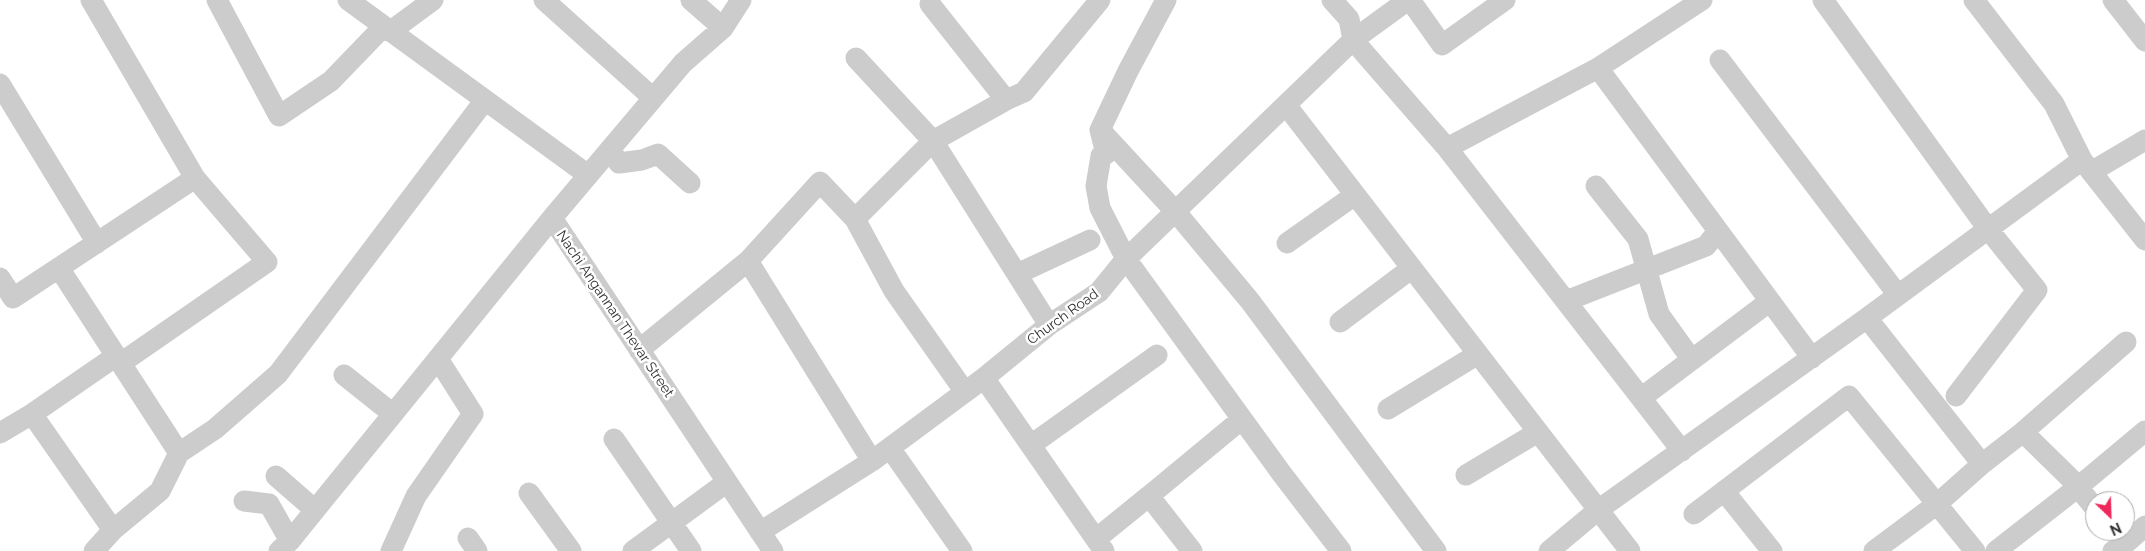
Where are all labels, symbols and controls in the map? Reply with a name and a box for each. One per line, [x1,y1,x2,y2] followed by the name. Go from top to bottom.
[553,227,677,401] street label: Nachi Angannan Thevar Street
[1024,286,1102,348] street label: Church Road
[2085,491,2135,541] north arrow
[2108,519,2124,538] text: N

